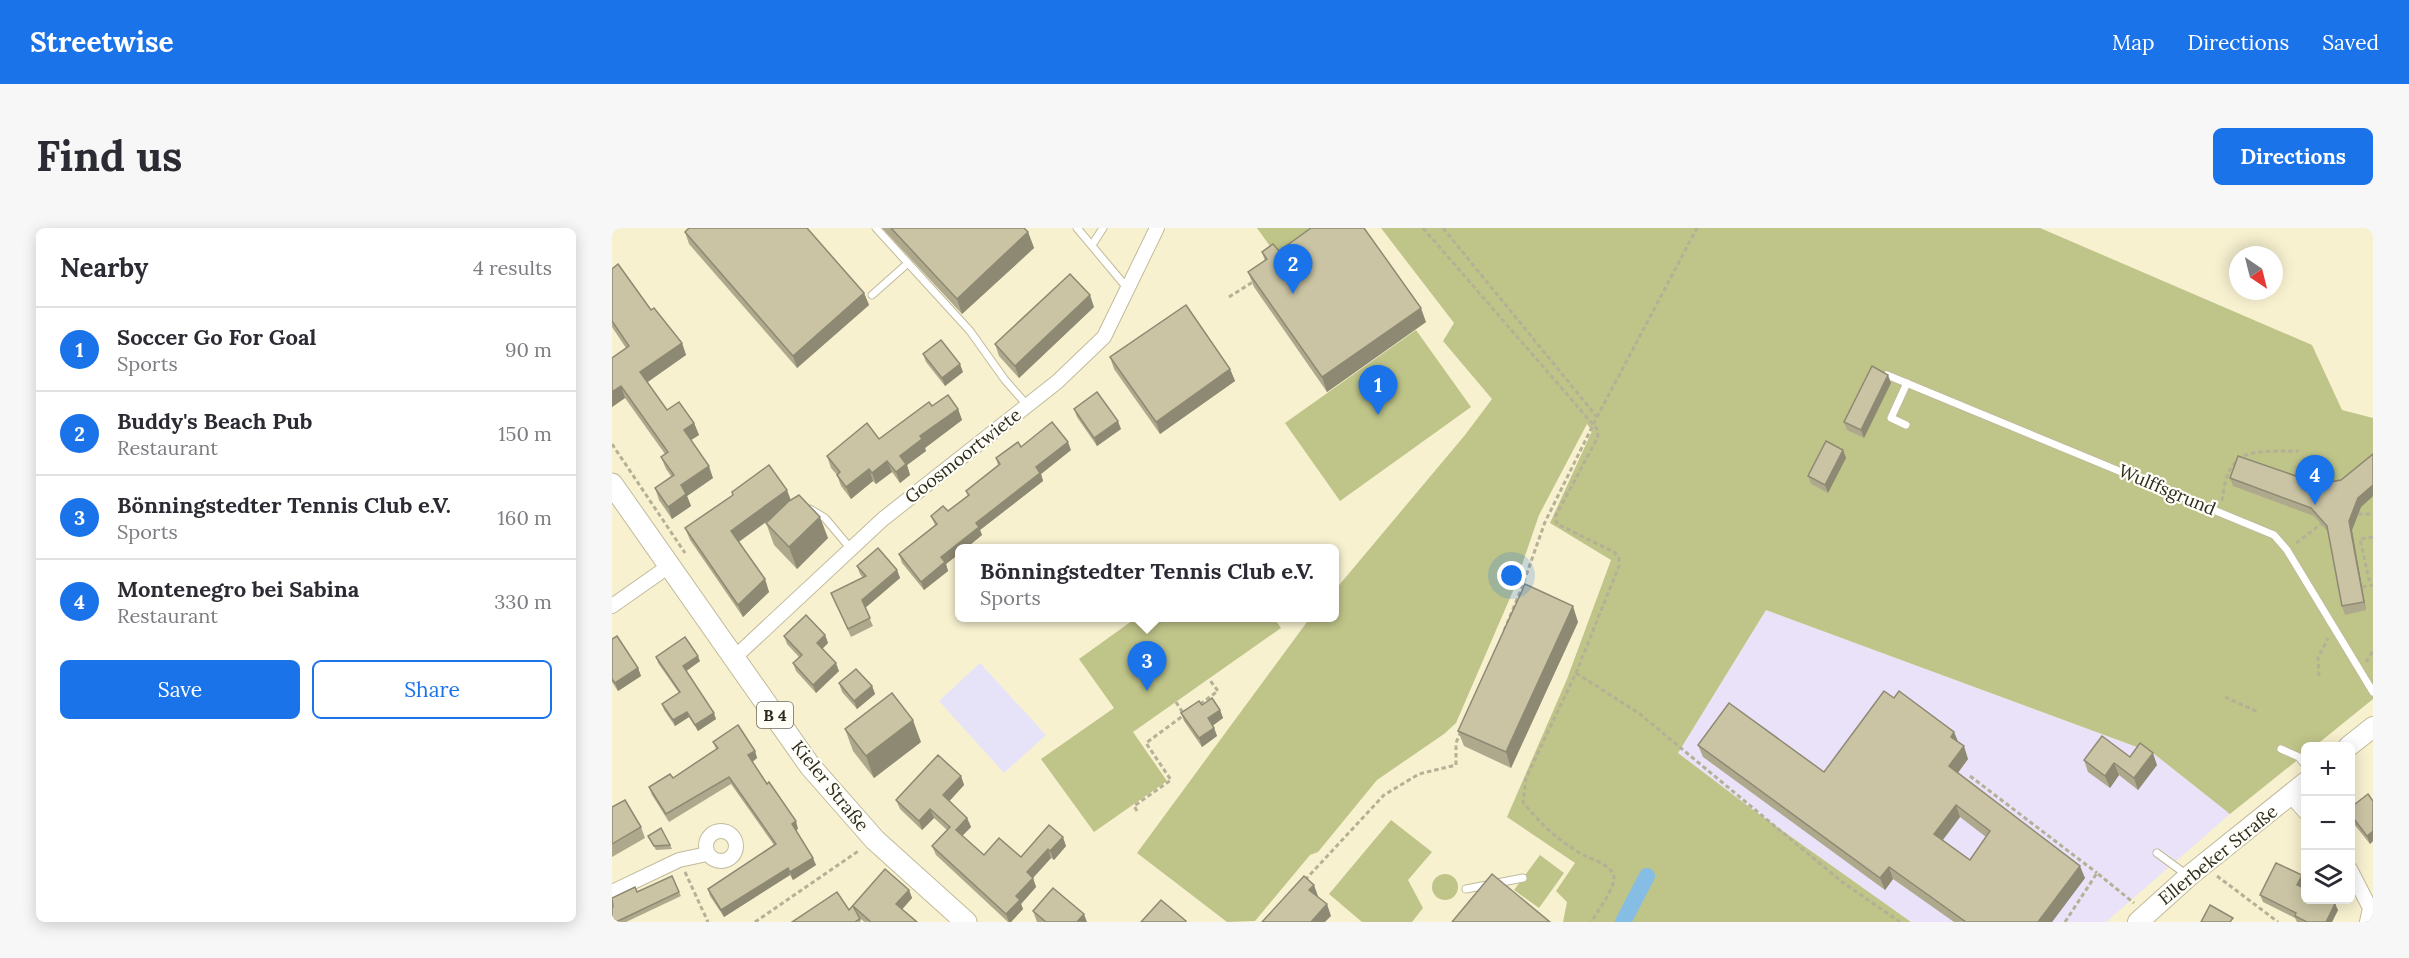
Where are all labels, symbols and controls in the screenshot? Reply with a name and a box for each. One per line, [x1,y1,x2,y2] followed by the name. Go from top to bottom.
[30,24,174,60] text: Streetwise
[2112,29,2155,56] text: Map
[2188,29,2289,56] text: Directions
[2322,29,2379,56] text: Saved
[2213,128,2373,185] button: Directions
[36,129,182,183] text: Find us
[1274,244,1312,294] pin: 2
[2229,246,2283,300] north arrow
[60,251,148,284] text: Nearby
[473,255,552,280] text: 4 results
[117,323,316,351] text: Soccer Go For Goal
[75,337,84,362] text: 1
[505,337,552,362] text: 90 m
[117,351,178,376] text: Sports
[1358,366,1398,415] pin: 1
[900,403,1026,508] street label: Goosmoortwiete
[117,407,312,435] text: Buddy's Beach Pub
[74,421,85,446] text: 2
[498,421,552,446] text: 150 m
[117,435,218,460] text: Restaurant
[2296,456,2334,505] pin: 4
[2115,459,2220,520] street label: Wulffsgrund
[117,491,451,519] text: Bönningstedter Tennis Club e.V.
[74,505,85,530] text: 3
[498,505,552,530] text: 160 m
[117,519,178,544] text: Sports
[955,544,1339,622] popup
[980,557,1314,585] text: Bönningstedter Tennis Club e.V.
[1497,561,1526,590] your location
[117,575,359,603] text: Montenegro bei Sabina
[980,585,1041,610] text: Sports
[74,589,85,614] text: 4
[494,589,552,614] text: 330 m
[117,603,218,628] text: Restaurant
[1128,642,1166,691] pin: 3
[60,660,300,719] button: Save
[312,660,552,719] button: Share
[757,702,793,728] road number: B 4
[787,736,874,836] street label: Kieler Straße
[2301,742,2355,904] map controls
[2301,742,2355,796] button: +
[2301,796,2355,850] button: −
[2153,799,2282,910] street label: Ellerbeker Straße
[2301,850,2355,904] button: layers

